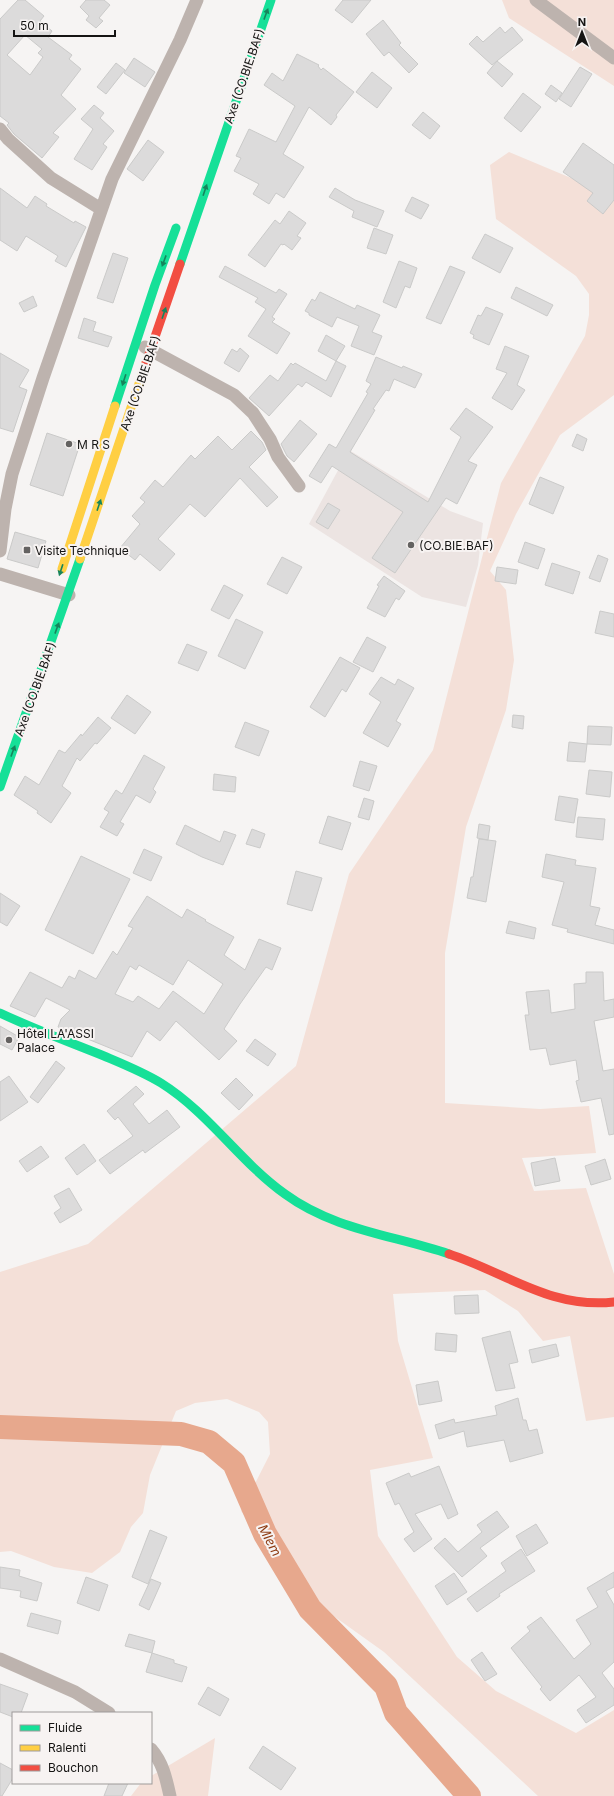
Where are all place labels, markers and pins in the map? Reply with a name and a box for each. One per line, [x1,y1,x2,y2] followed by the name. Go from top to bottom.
[77,437,110,452] place label: M R S
[64,439,74,449] marker: M R S
[419,538,494,553] place label: (CO.BIE.BAF)
[406,540,416,550] marker: (CO.BIE.BAF)
[35,543,129,558] place label: Visite Technique
[22,545,32,555] marker: Visite Technique
[17,1026,94,1055] place label: Hôtel LA'ASSI Palace
[4,1035,14,1045] marker: Hôtel LA'ASSI Palace

